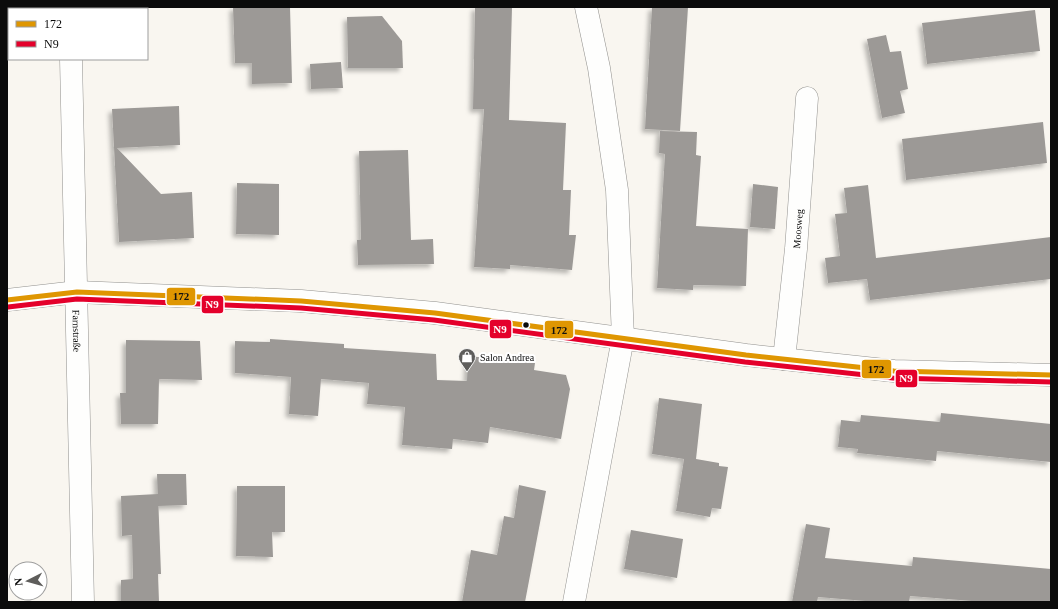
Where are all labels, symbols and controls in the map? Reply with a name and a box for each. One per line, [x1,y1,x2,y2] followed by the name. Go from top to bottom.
[8,8,148,60] legend
[44,17,62,31] text: 172
[44,37,59,51] text: N9
[791,209,804,249] street label: Moosweg
[166,287,196,306] line badge: 172
[173,290,190,302] text: 172
[201,295,224,314] line badge: N9
[205,298,219,310] text: N9
[71,310,83,353] street label: Farnstraße
[489,319,512,339] line badge: N9
[521,320,531,330] unlabelled marker
[544,320,574,339] line badge: 172
[493,323,507,335] text: N9
[551,324,568,336] text: 172
[457,347,477,372] shop icon: Salon Andrea
[480,352,535,363] place label: Salon Andrea
[861,359,892,379] line badge: 172
[868,363,885,375] text: 172
[895,369,918,388] line badge: N9
[899,372,913,384] text: N9
[8,561,48,601] north arrow
[12,577,24,587] text: N

